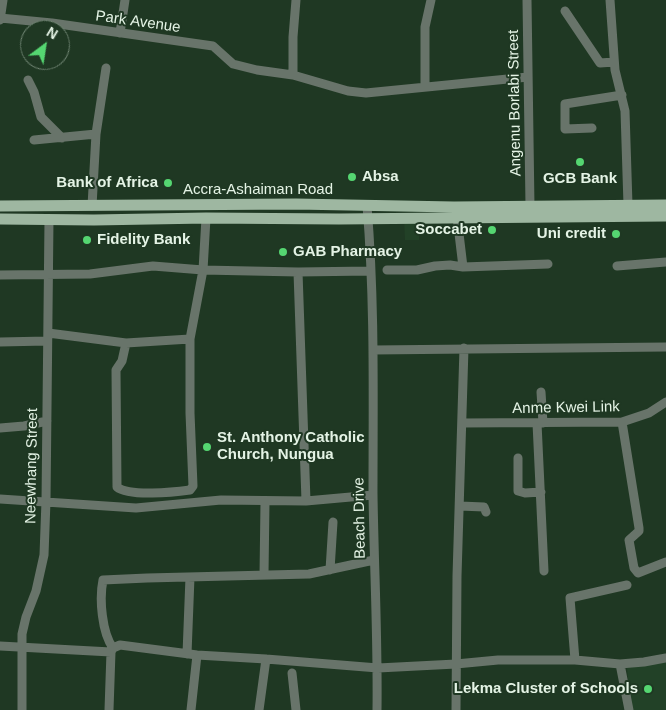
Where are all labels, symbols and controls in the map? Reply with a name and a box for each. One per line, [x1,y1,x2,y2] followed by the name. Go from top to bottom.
[94,7,182,37] street label: Park Avenue
[20,20,70,70] north arrow
[44,24,61,42] text: N
[505,29,525,177] street label: Angenu Borlabi Street
[574,156,586,168] marker: GCB Bank
[362,168,399,186] place label: Absa
[543,170,617,188] place label: GCB Bank
[346,171,358,183] marker: Absa
[56,174,158,192] place label: Bank of Africa
[162,177,174,189] marker: Bank of Africa
[183,181,333,199] street label: Accra-Ashaiman Road
[415,221,482,239] place label: Soccabet
[486,224,498,236] marker: Soccabet
[537,225,606,243] place label: Uni credit
[610,228,622,240] marker: Uni credit
[97,231,190,249] place label: Fidelity Bank
[81,234,93,246] marker: Fidelity Bank
[293,243,402,261] place label: GAB Pharmacy
[277,246,289,258] marker: GAB Pharmacy
[512,398,620,418] street label: Anme Kwei Link
[22,408,42,524] street label: Neewhang Street
[217,429,364,464] place label: St. Anthony Catholic Church, Nungua
[201,441,213,453] marker: St. Anthony Catholic Church, Nungua
[350,477,370,559] street label: Beach Drive
[454,680,638,698] place label: Lekma Cluster of Schools
[642,683,654,695] marker: Lekma Cluster of Schools

